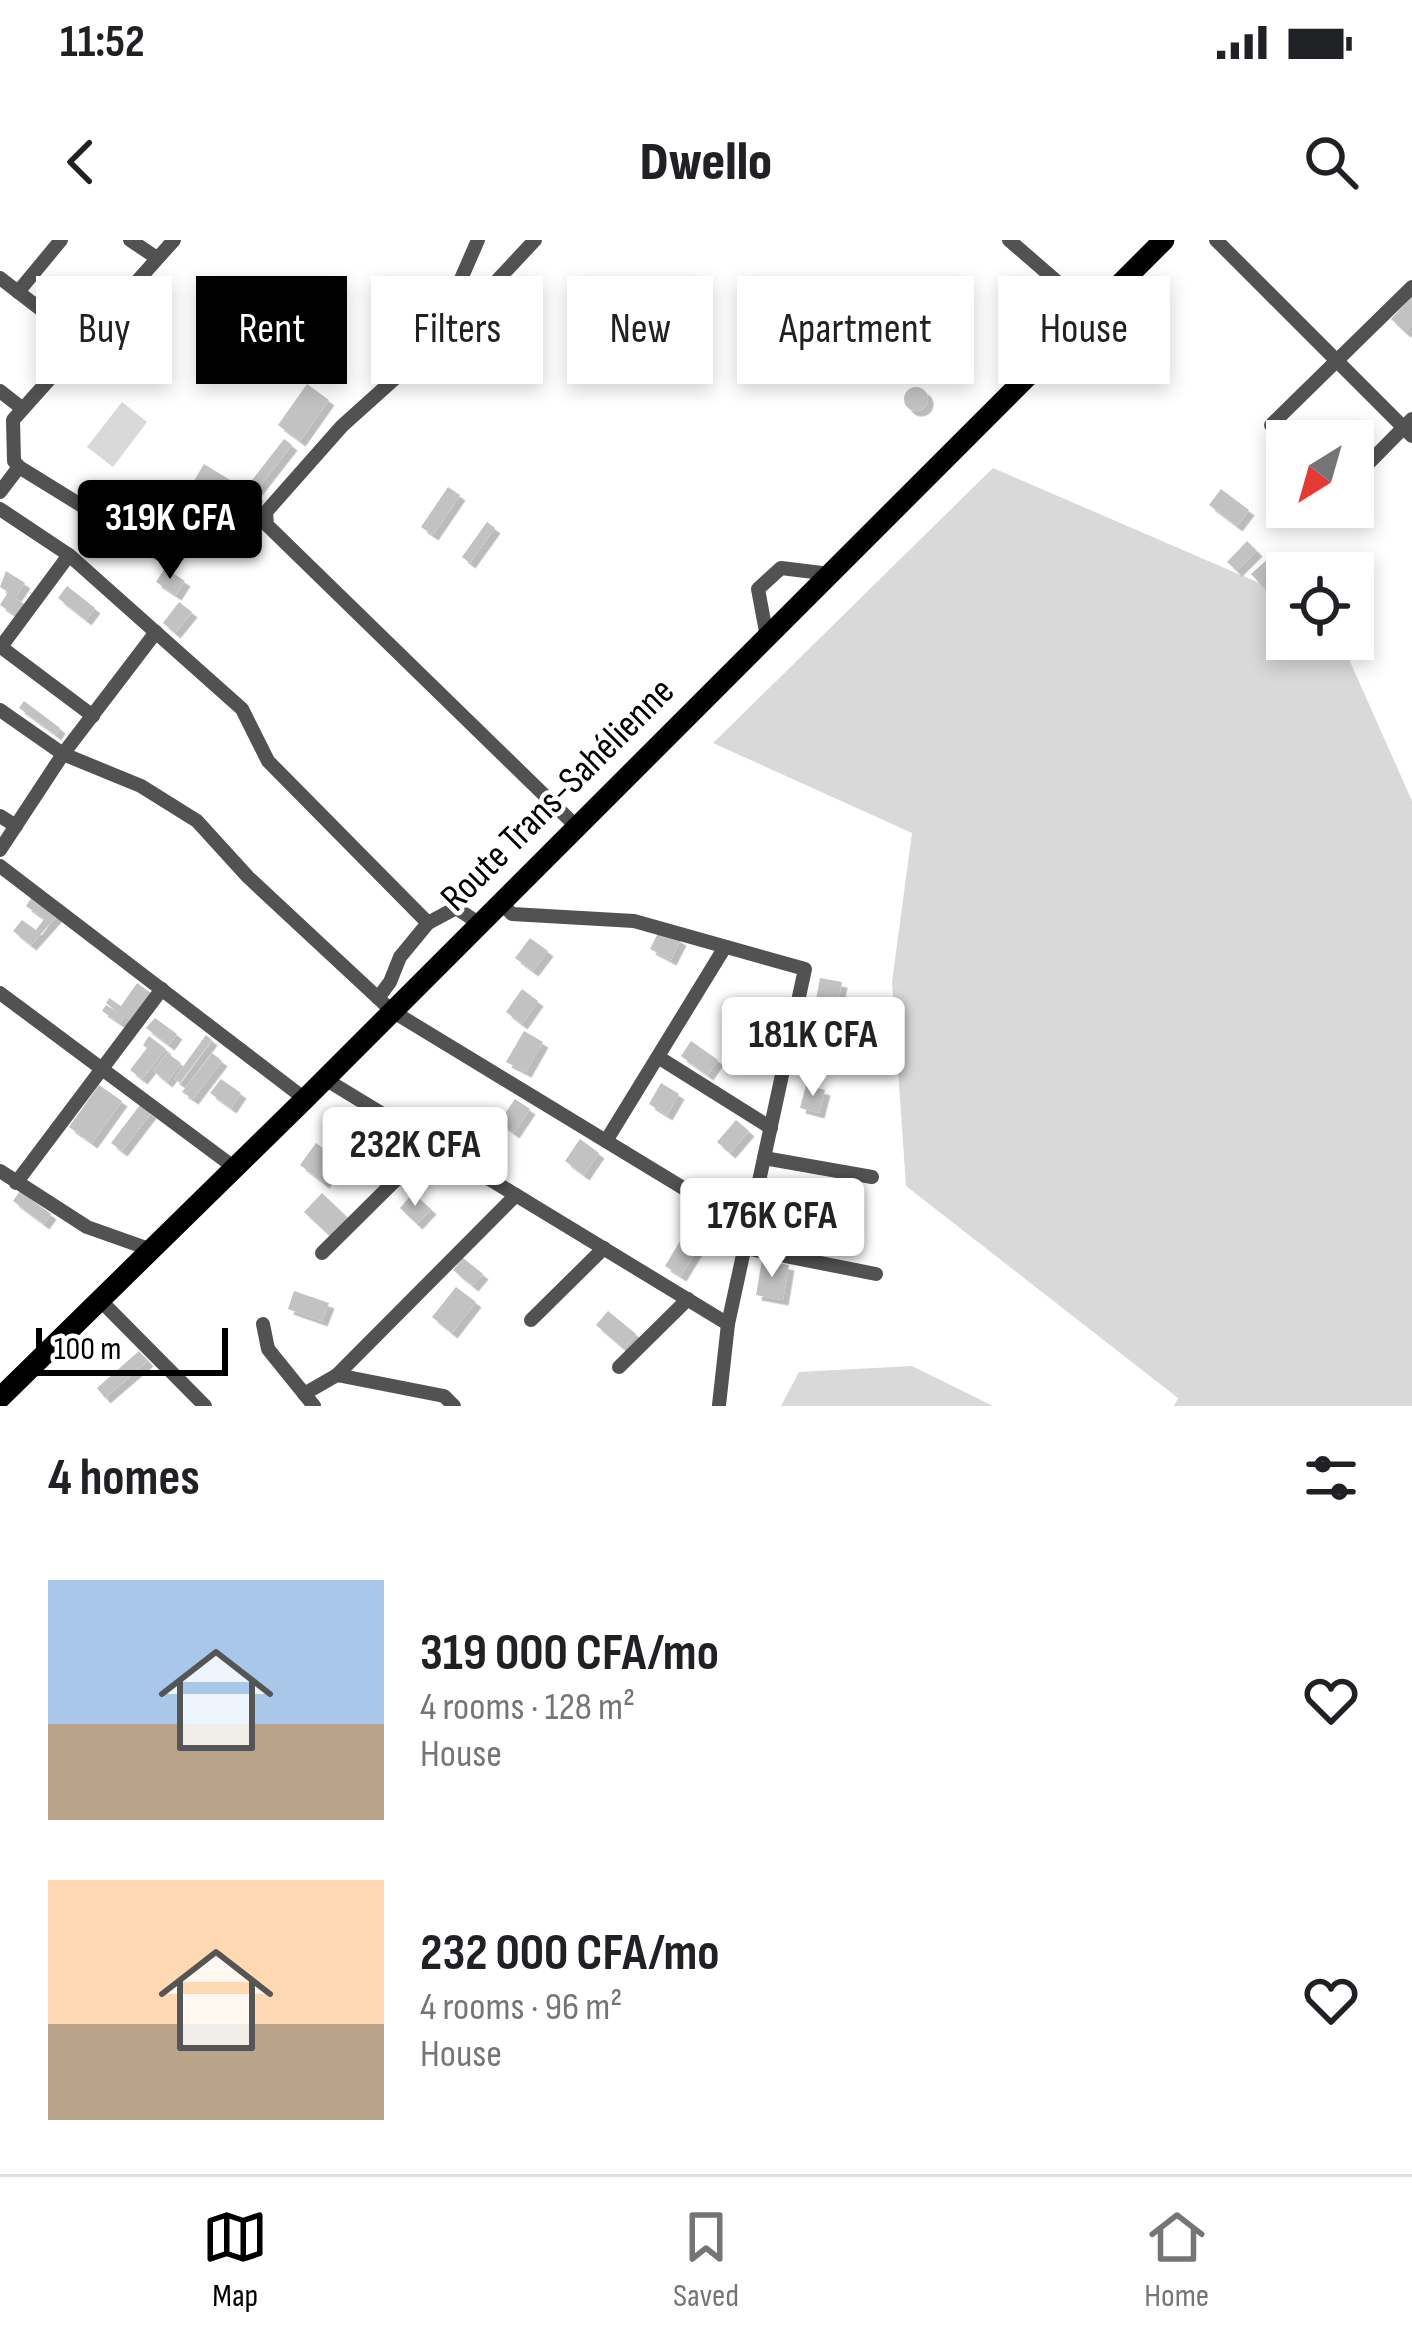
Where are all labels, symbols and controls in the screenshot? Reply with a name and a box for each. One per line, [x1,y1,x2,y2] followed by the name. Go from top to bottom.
[60,15,145,70] text: 11:52
[48,129,114,195] icon: back
[1298,129,1364,195] icon: search
[640,130,772,195] text: Dwello
[36,276,172,384] chip: Buy
[196,276,347,384] chip: Rent
[371,276,543,384] chip: Filters
[567,276,713,384] chip: New
[737,276,974,384] chip: Apartment
[998,276,1170,384] chip: House
[1266,420,1374,528] north arrow
[1266,420,1374,660] map controls
[46,480,294,582] pin: 319K CFA
[105,495,235,542] text: 319K CFA
[1266,552,1374,660] button: locate
[431,668,685,922] street label: Route Trans-Sahélienne
[689,997,937,1099] pin: 181K CFA
[749,1012,877,1059] text: 181K CFA
[291,1107,539,1209] pin: 232K CFA
[350,1122,480,1169] text: 232K CFA
[648,1178,896,1280] pin: 176K CFA
[707,1193,837,1240] text: 176K CFA
[36,1322,228,1375] scale bar
[54,1329,121,1369] text: 100 m
[1298,1445,1364,1511] icon: filters
[48,1448,200,1509] text: 4 homes
[420,1623,719,1684] text: 319 000 CFA/mo
[144,1628,288,1772] icon: home
[1298,1667,1364,1733] icon: heart
[420,1684,635,1731] text: 4 rooms · 128 m²
[420,1731,502,1778] text: House
[420,1923,720,1984] text: 232 000 CFA/mo
[144,1928,288,2072] icon: home
[1298,1967,1364,2033] icon: heart
[420,1984,622,2031] text: 4 rooms · 96 m²
[420,2031,502,2078] text: House
[202,2204,268,2316] tab: Map
[673,2204,739,2316] tab: Saved
[1144,2204,1210,2316] tab: Home

